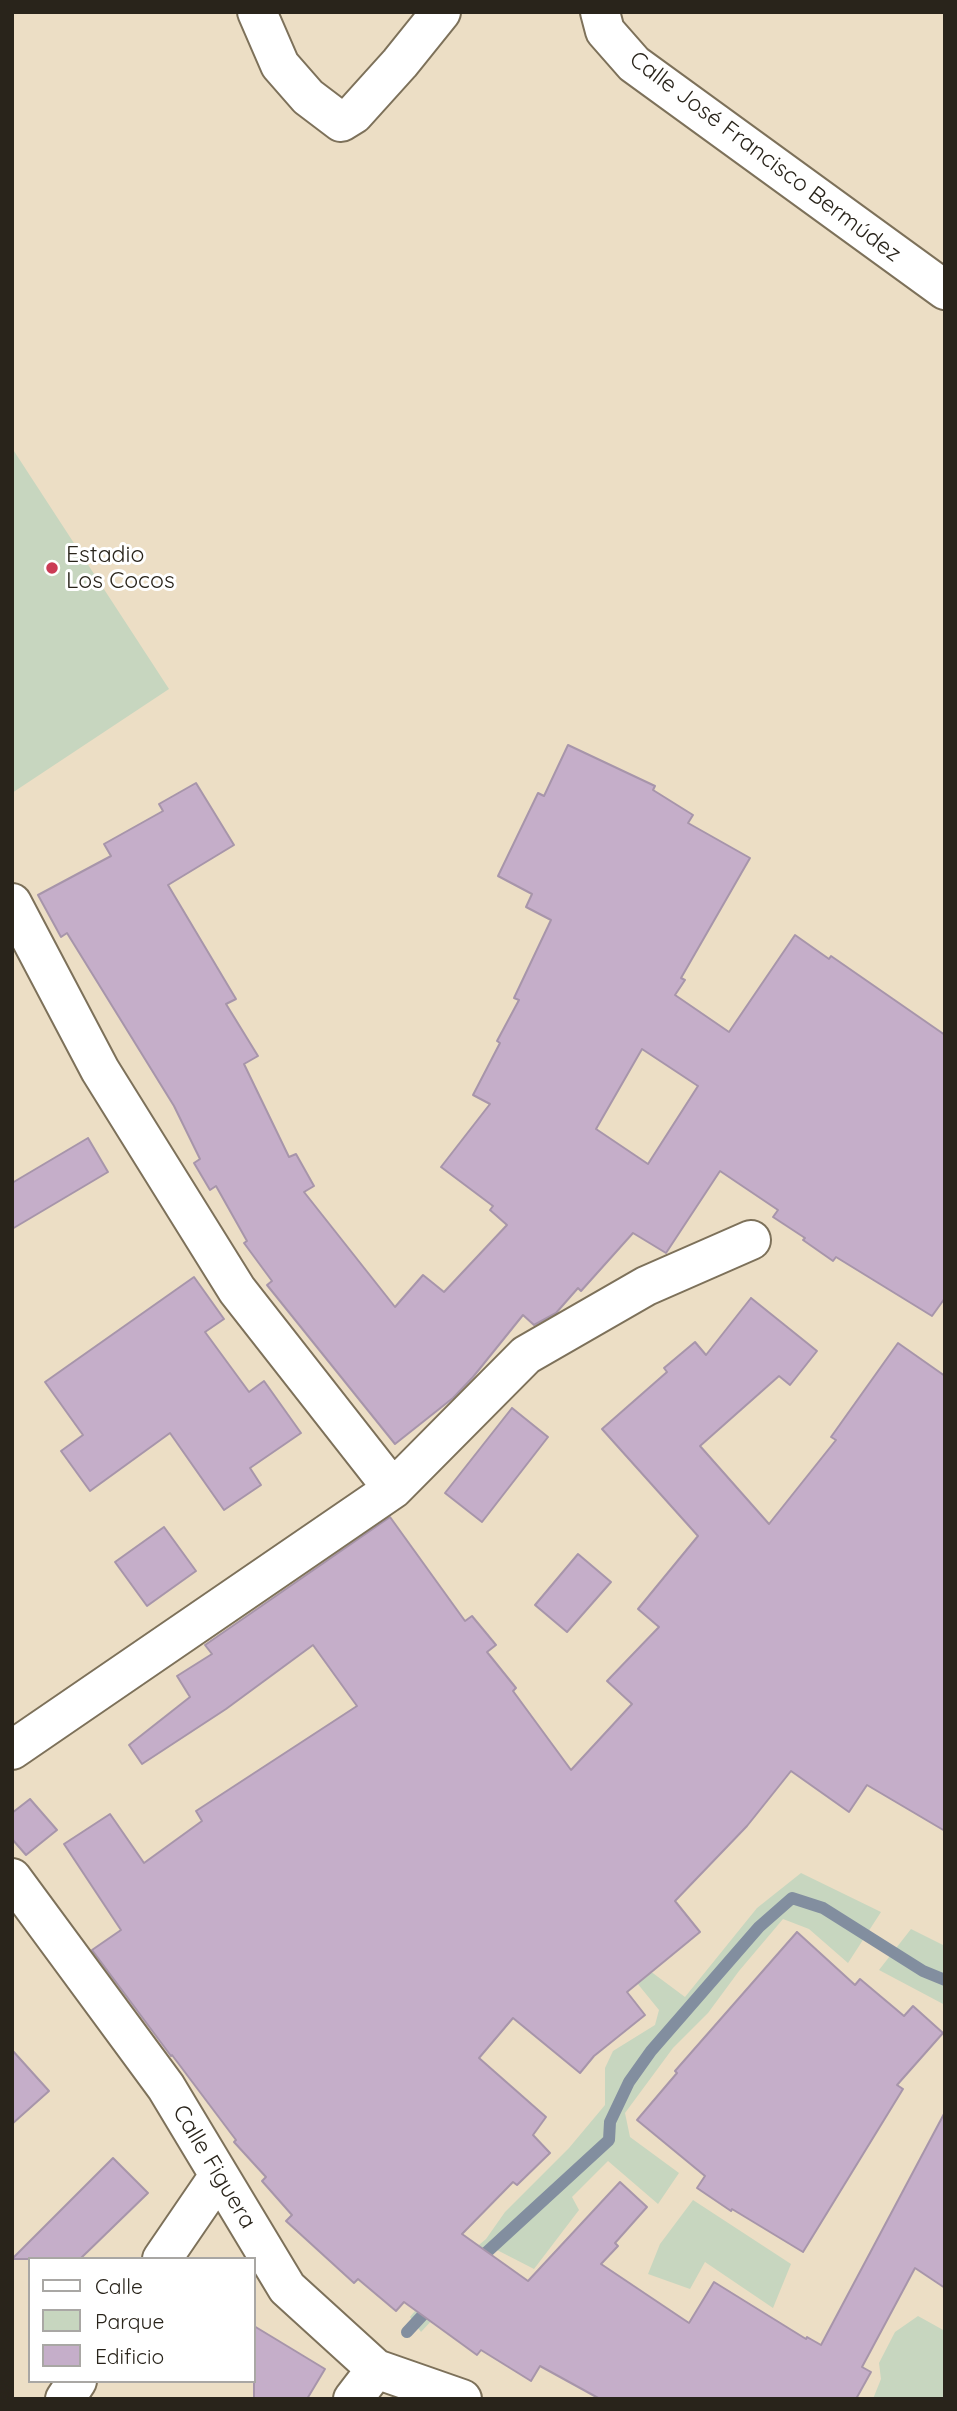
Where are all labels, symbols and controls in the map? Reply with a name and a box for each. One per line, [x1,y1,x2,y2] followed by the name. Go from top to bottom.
[624,46,906,268] street label: Calle José Francisco Bermúdez
[66,541,175,595] place label: Estadio Los Cocos
[44,560,60,576] marker: Estadio Los Cocos
[166,2100,262,2234] street label: Calle Figuera
[28,2257,256,2383] legend
[95,2273,143,2299] text: Calle
[95,2308,164,2334] text: Parque
[95,2343,164,2369] text: Edificio

